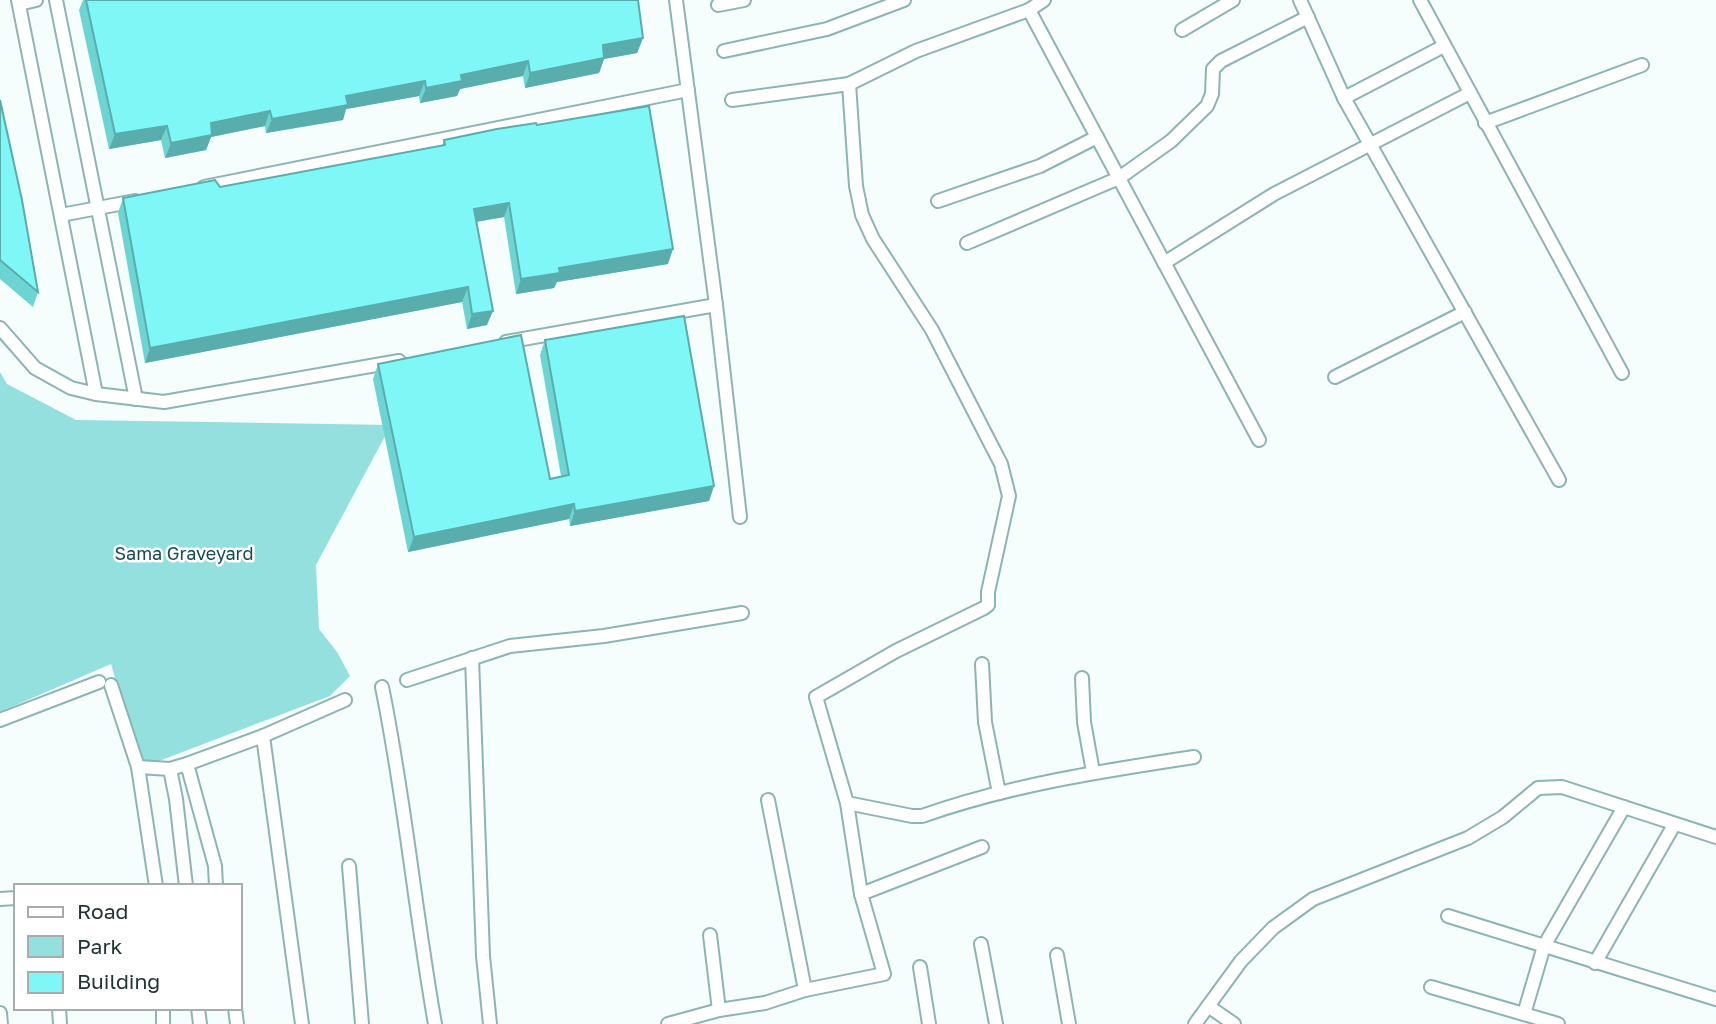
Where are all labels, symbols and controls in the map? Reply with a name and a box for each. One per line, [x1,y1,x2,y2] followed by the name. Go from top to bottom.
[114,542,254,564] park label: Sama Graveyard
[14,884,242,1010] legend
[77,898,128,924] text: Road
[77,933,123,959] text: Park
[77,968,160,994] text: Building

